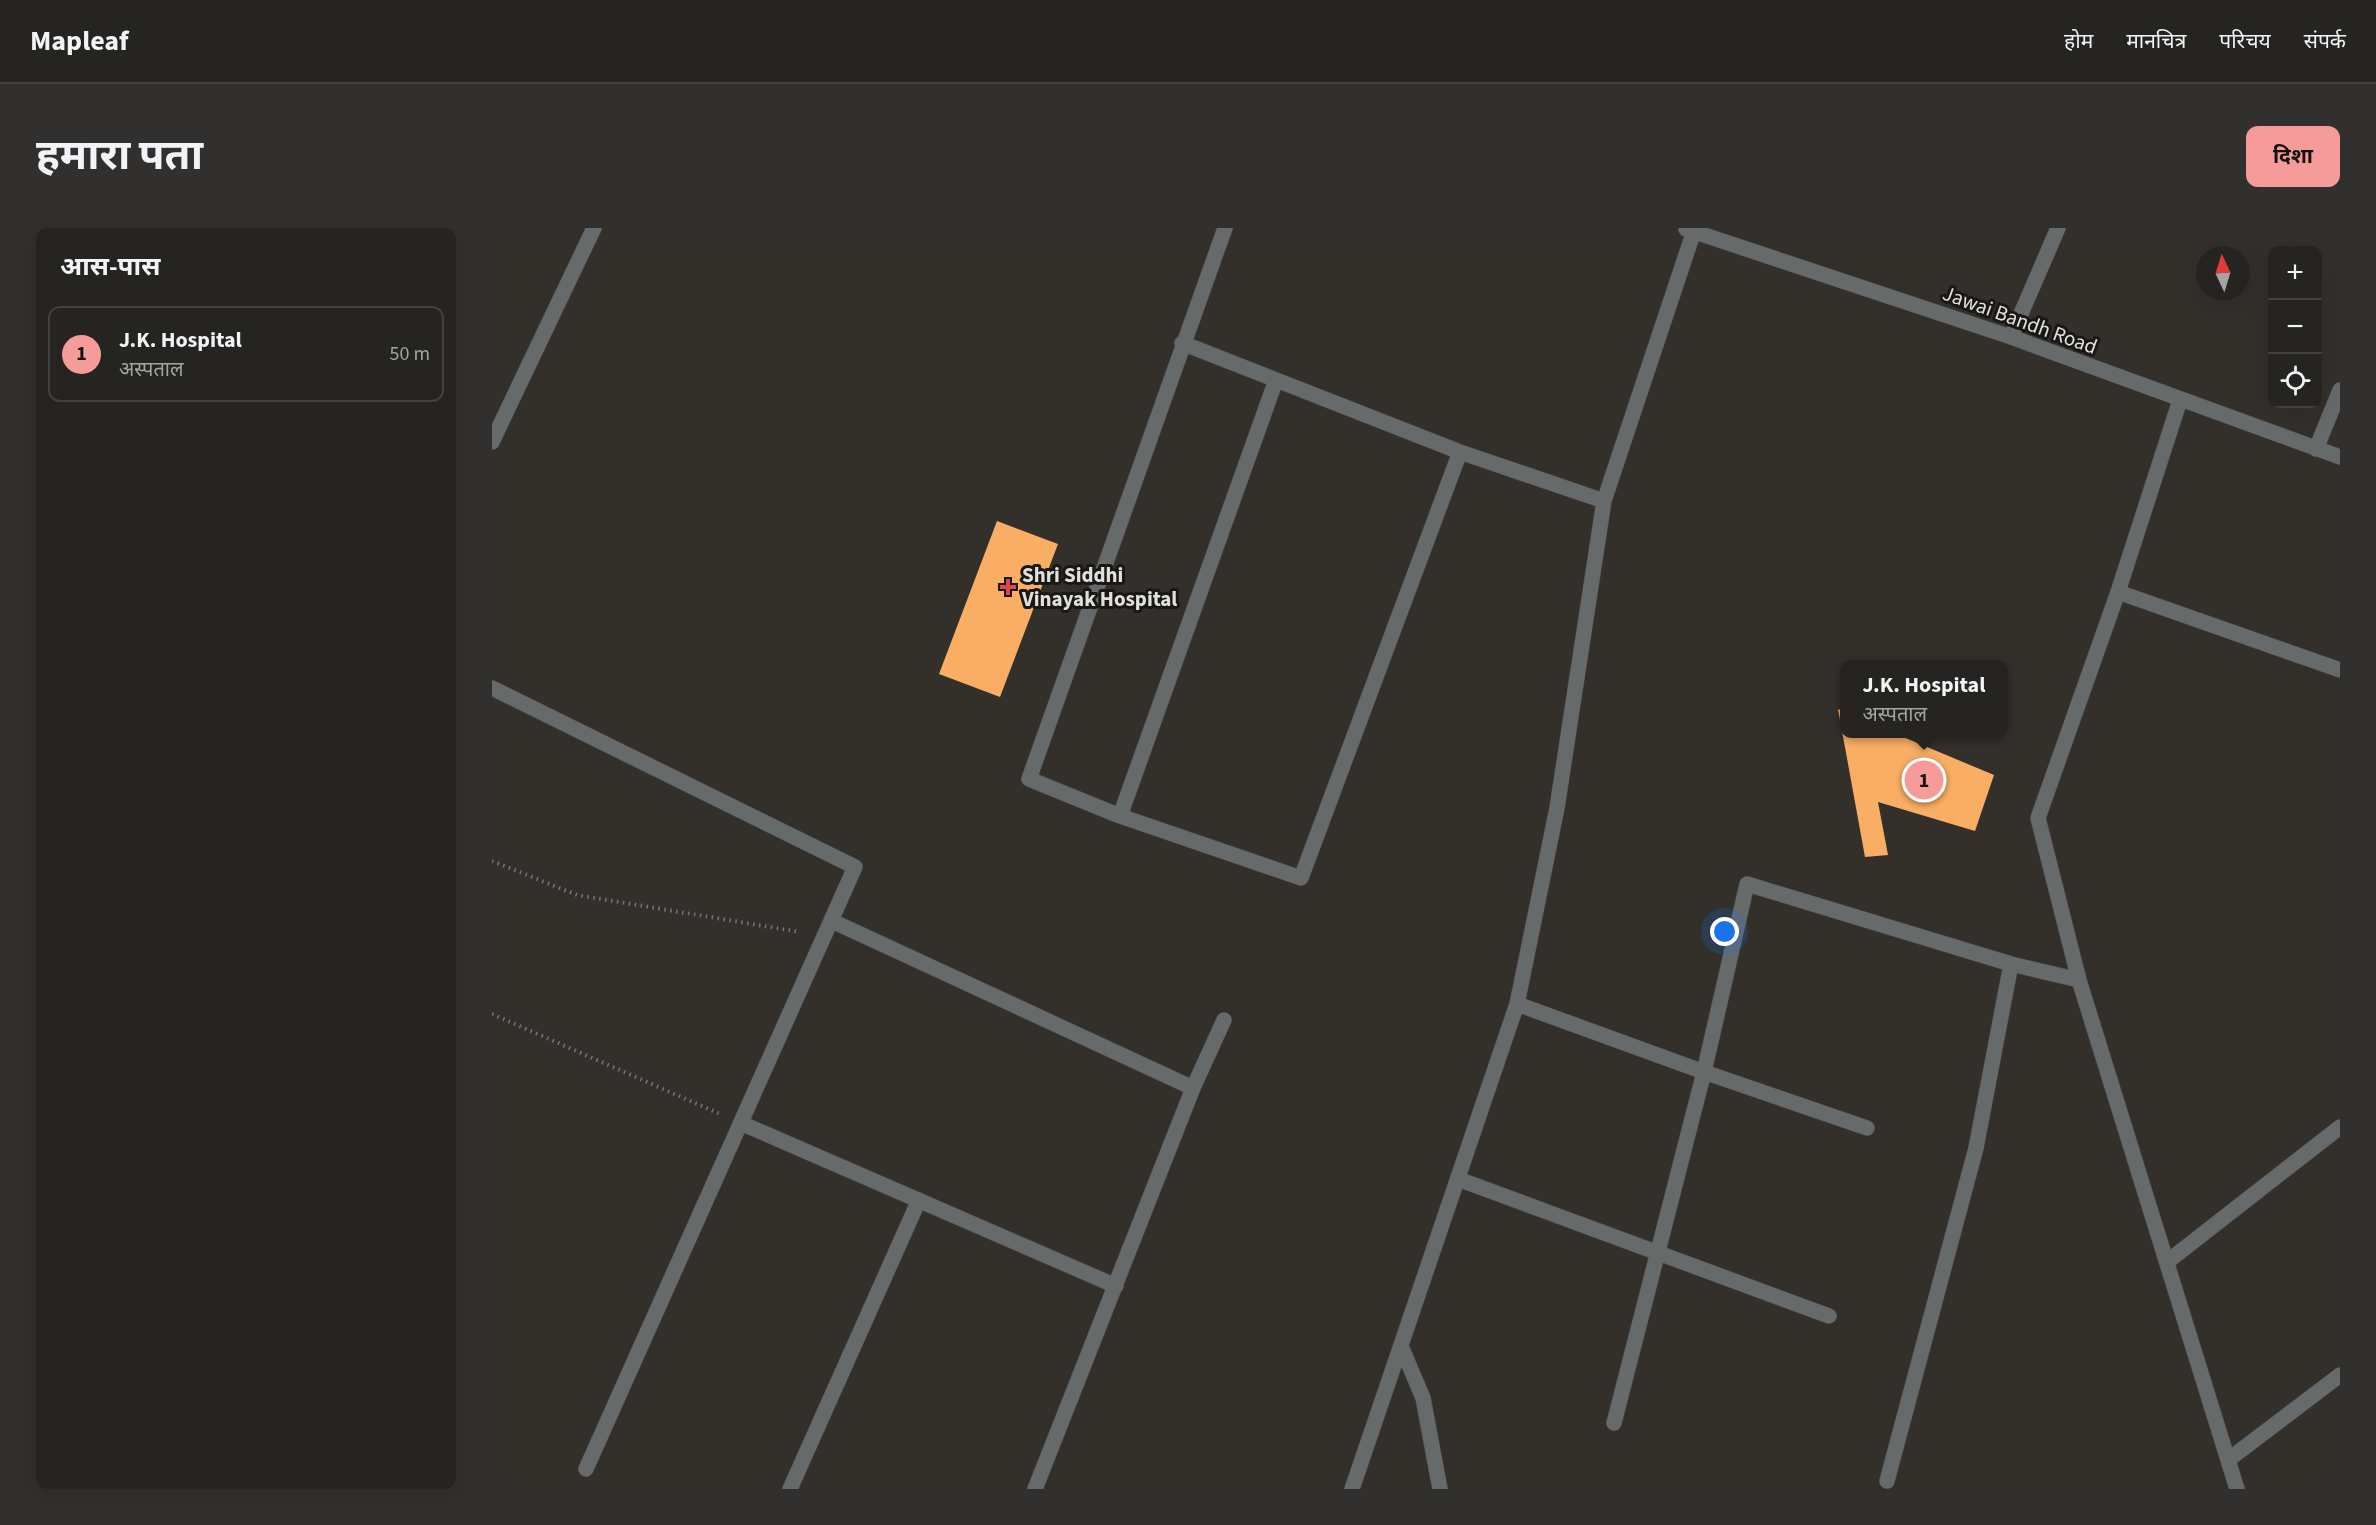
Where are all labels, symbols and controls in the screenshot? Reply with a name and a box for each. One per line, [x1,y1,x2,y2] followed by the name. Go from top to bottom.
[30,21,129,61] text: Mapleaf
[2064,26,2093,56] text: होम
[2126,26,2186,56] text: मानचित्र
[2219,26,2271,56] text: परिचय
[2304,26,2346,56] text: संपर्क
[36,126,203,186] text: हमारा पता
[2246,126,2340,187] button: दिशा
[2196,246,2250,300] north arrow
[2268,246,2322,408] map controls
[2268,246,2322,300] button: +
[60,248,160,285] text: आस-पास
[1939,278,2101,362] street label: Jawai Bandh Road
[2268,300,2322,354] button: −
[119,324,242,356] text: J.K. Hospital
[76,340,87,368] text: 1
[390,340,430,368] text: 50 m
[2268,354,2322,408] button: locate
[119,356,184,384] text: अस्पताल
[1021,560,1177,614] place label: Shri Siddhi Vinayak Hospital
[999,578,1017,596] marker: Shri Siddhi Vinayak Hospital
[1840,660,2008,738] popup
[1863,669,1985,701] text: J.K. Hospital
[1863,701,1927,729] text: अस्पताल
[1904,758,1944,802] pin: 1
[1710,917,1739,946] your location

